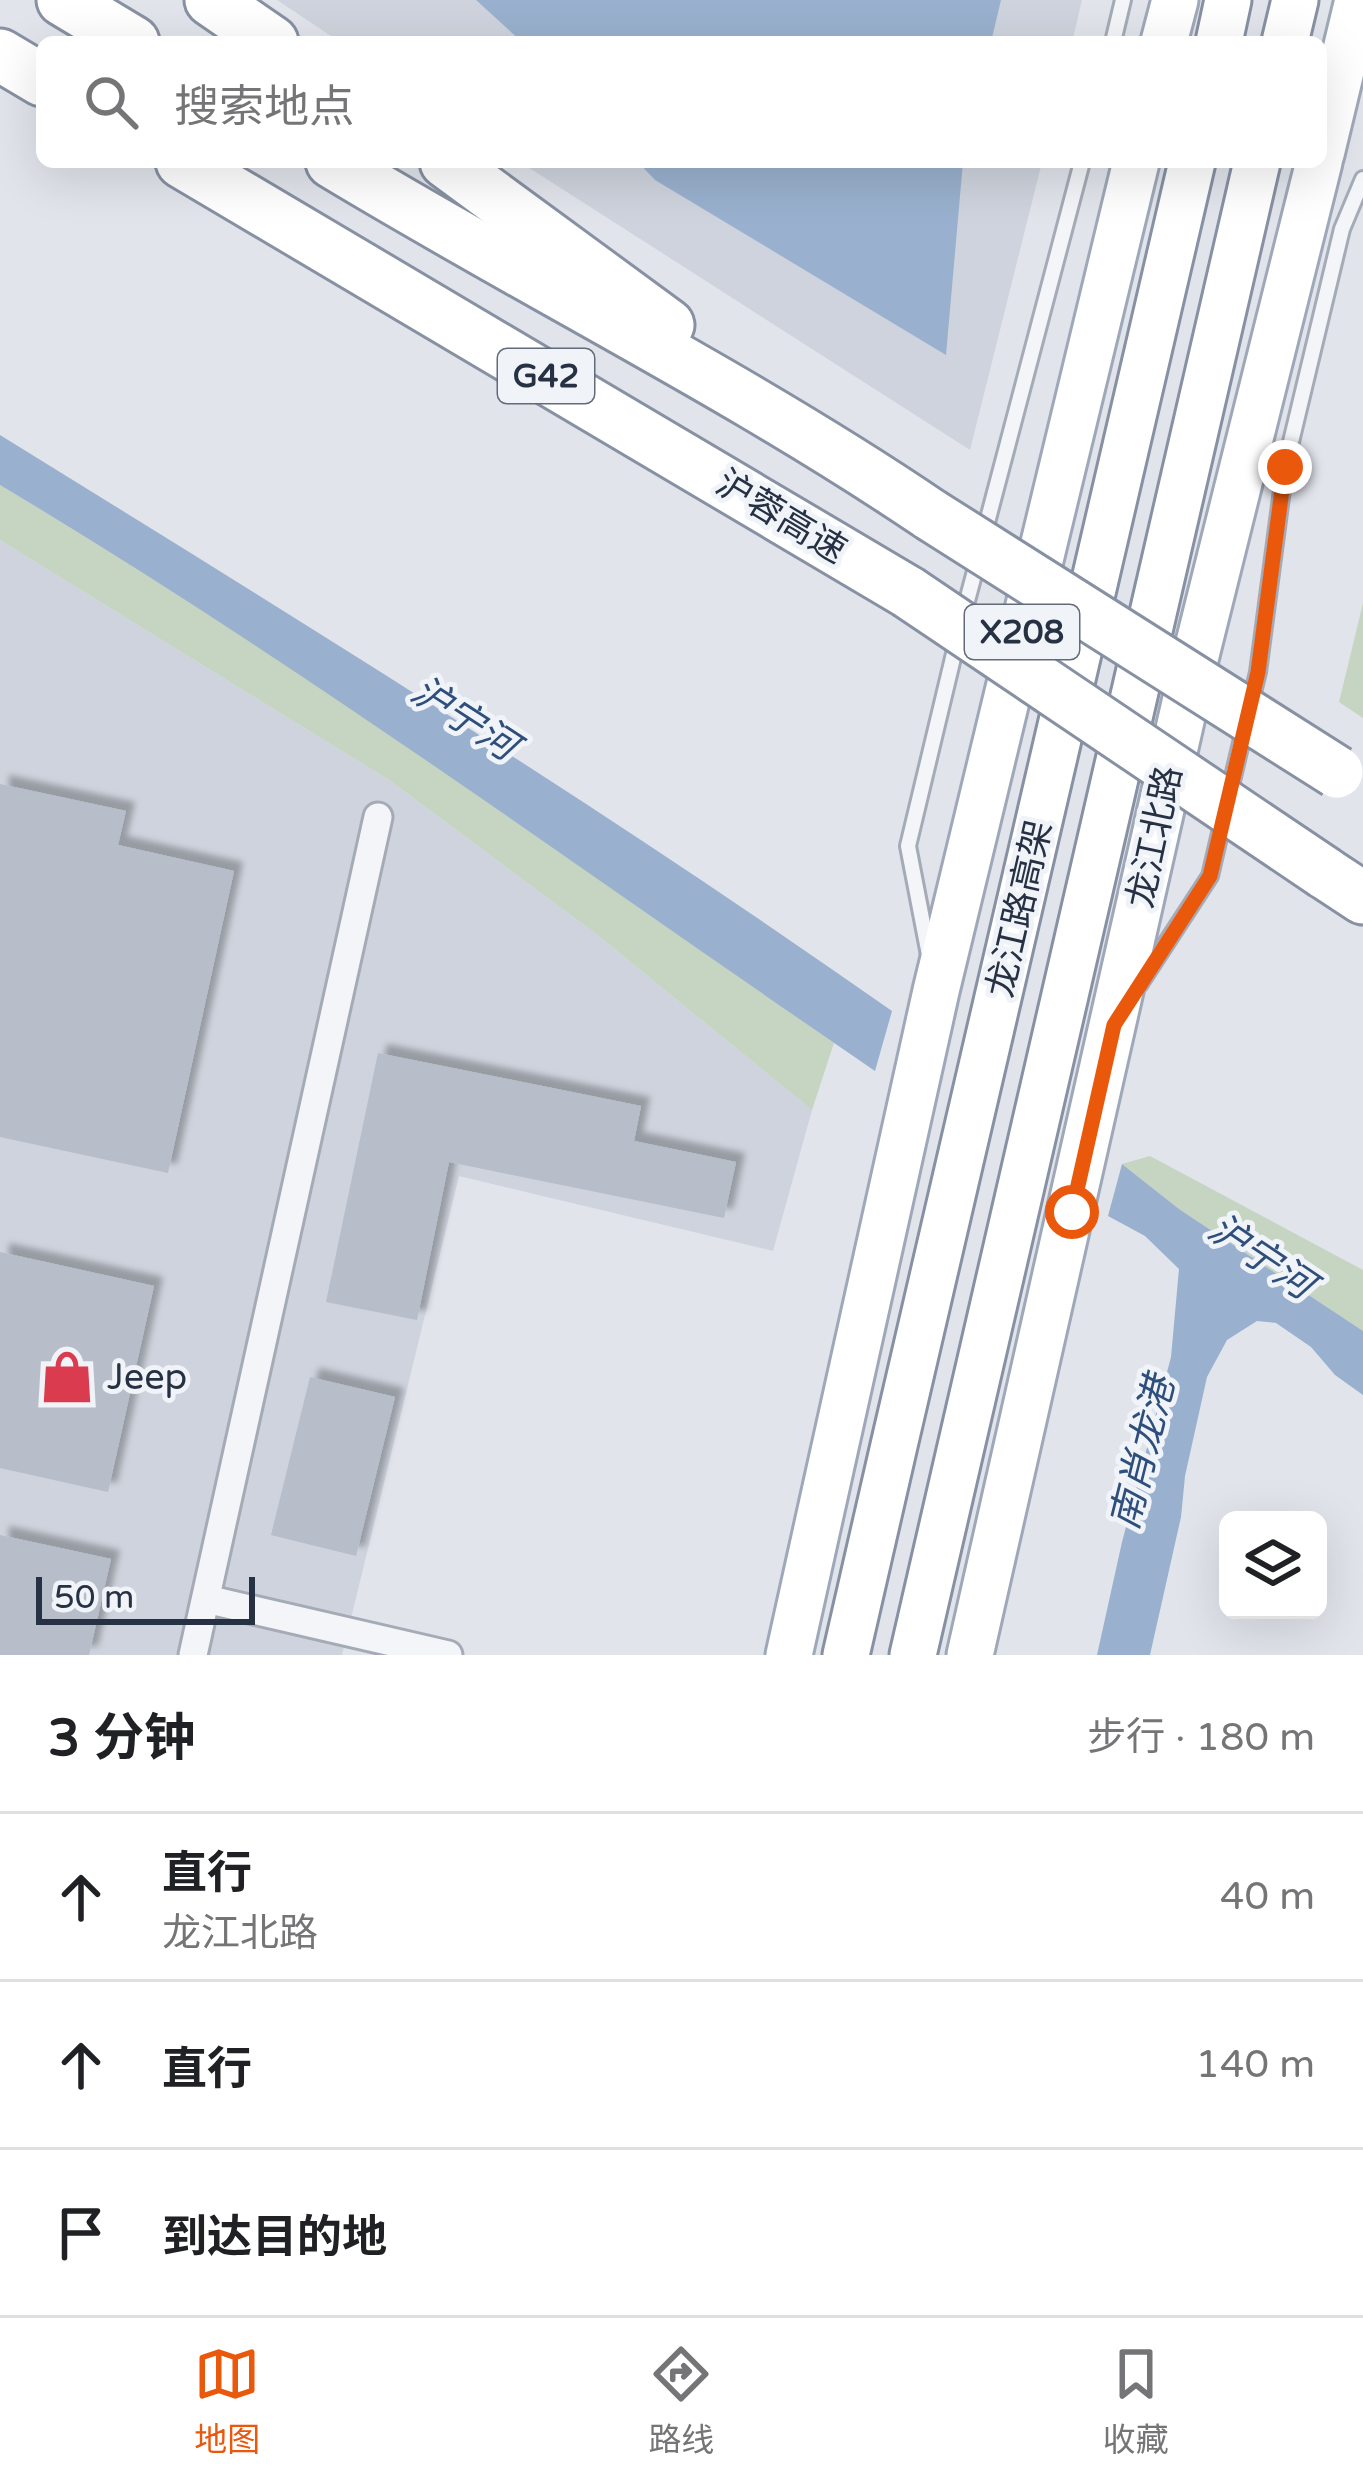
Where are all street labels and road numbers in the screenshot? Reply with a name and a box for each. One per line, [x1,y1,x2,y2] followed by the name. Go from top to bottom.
[498,349,594,403] road number: G42
[708,461,854,573] street label: 沪蓉高速
[965,605,1079,659] road number: X208
[1119,762,1191,912] street label: 龙江北路
[979,816,1061,1002] street label: 龙江路高架

